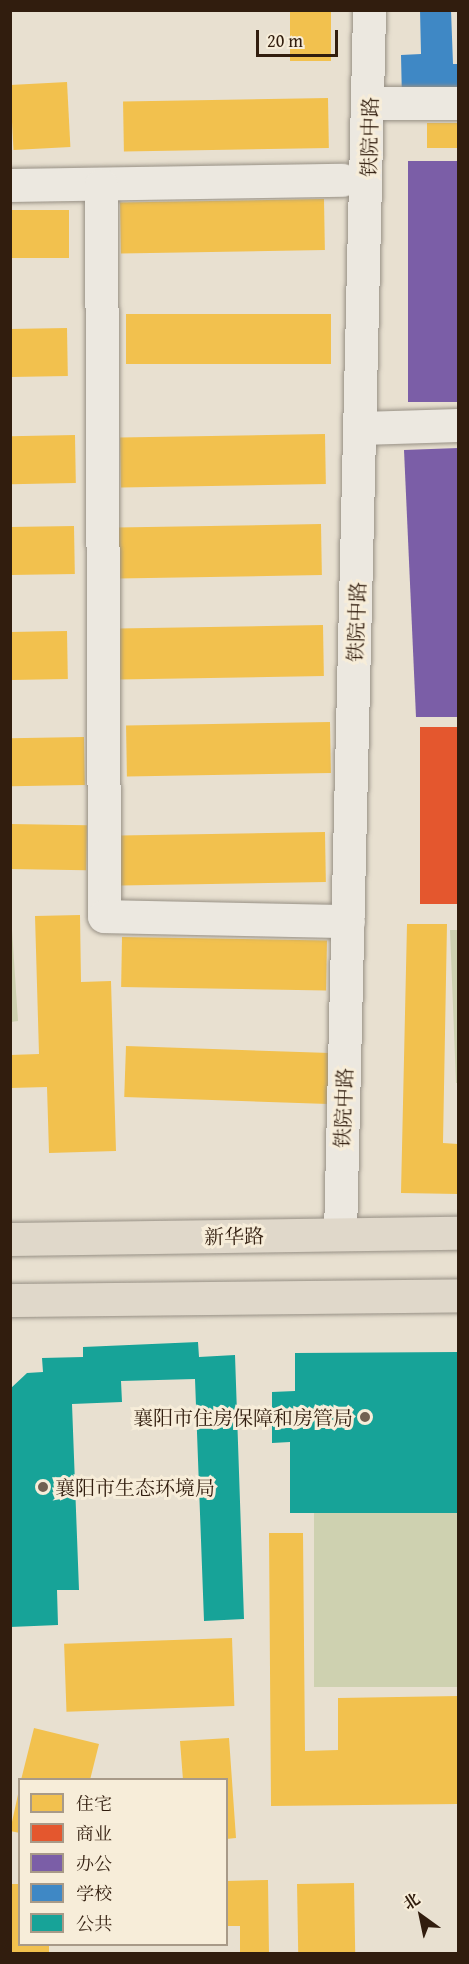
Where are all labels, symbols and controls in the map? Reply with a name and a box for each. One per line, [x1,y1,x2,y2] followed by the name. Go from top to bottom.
[259,18,342,56] scale bar
[267,27,303,54] text: 20 m
[356,97,382,177] street label: 铁院中路
[343,582,369,662] street label: 铁院中路
[330,1068,356,1148] street label: 铁院中路
[204,1223,264,1249] street label: 新华路
[133,1405,353,1429] place label: 襄阳市住房保障和房管局
[358,1410,372,1424] marker: 襄阳市住房保障和房管局
[55,1475,215,1499] place label: 襄阳市生态环境局
[36,1480,50,1494] marker: 襄阳市生态环境局
[18,1778,228,1946] legend
[76,1790,112,1817] text: 住宅
[76,1820,112,1847] text: 商业
[76,1850,112,1877] text: 办公
[76,1880,112,1907] text: 学校
[391,1886,451,1946] north arrow
[398,1886,424,1915] text: 北
[76,1910,112,1937] text: 公共

